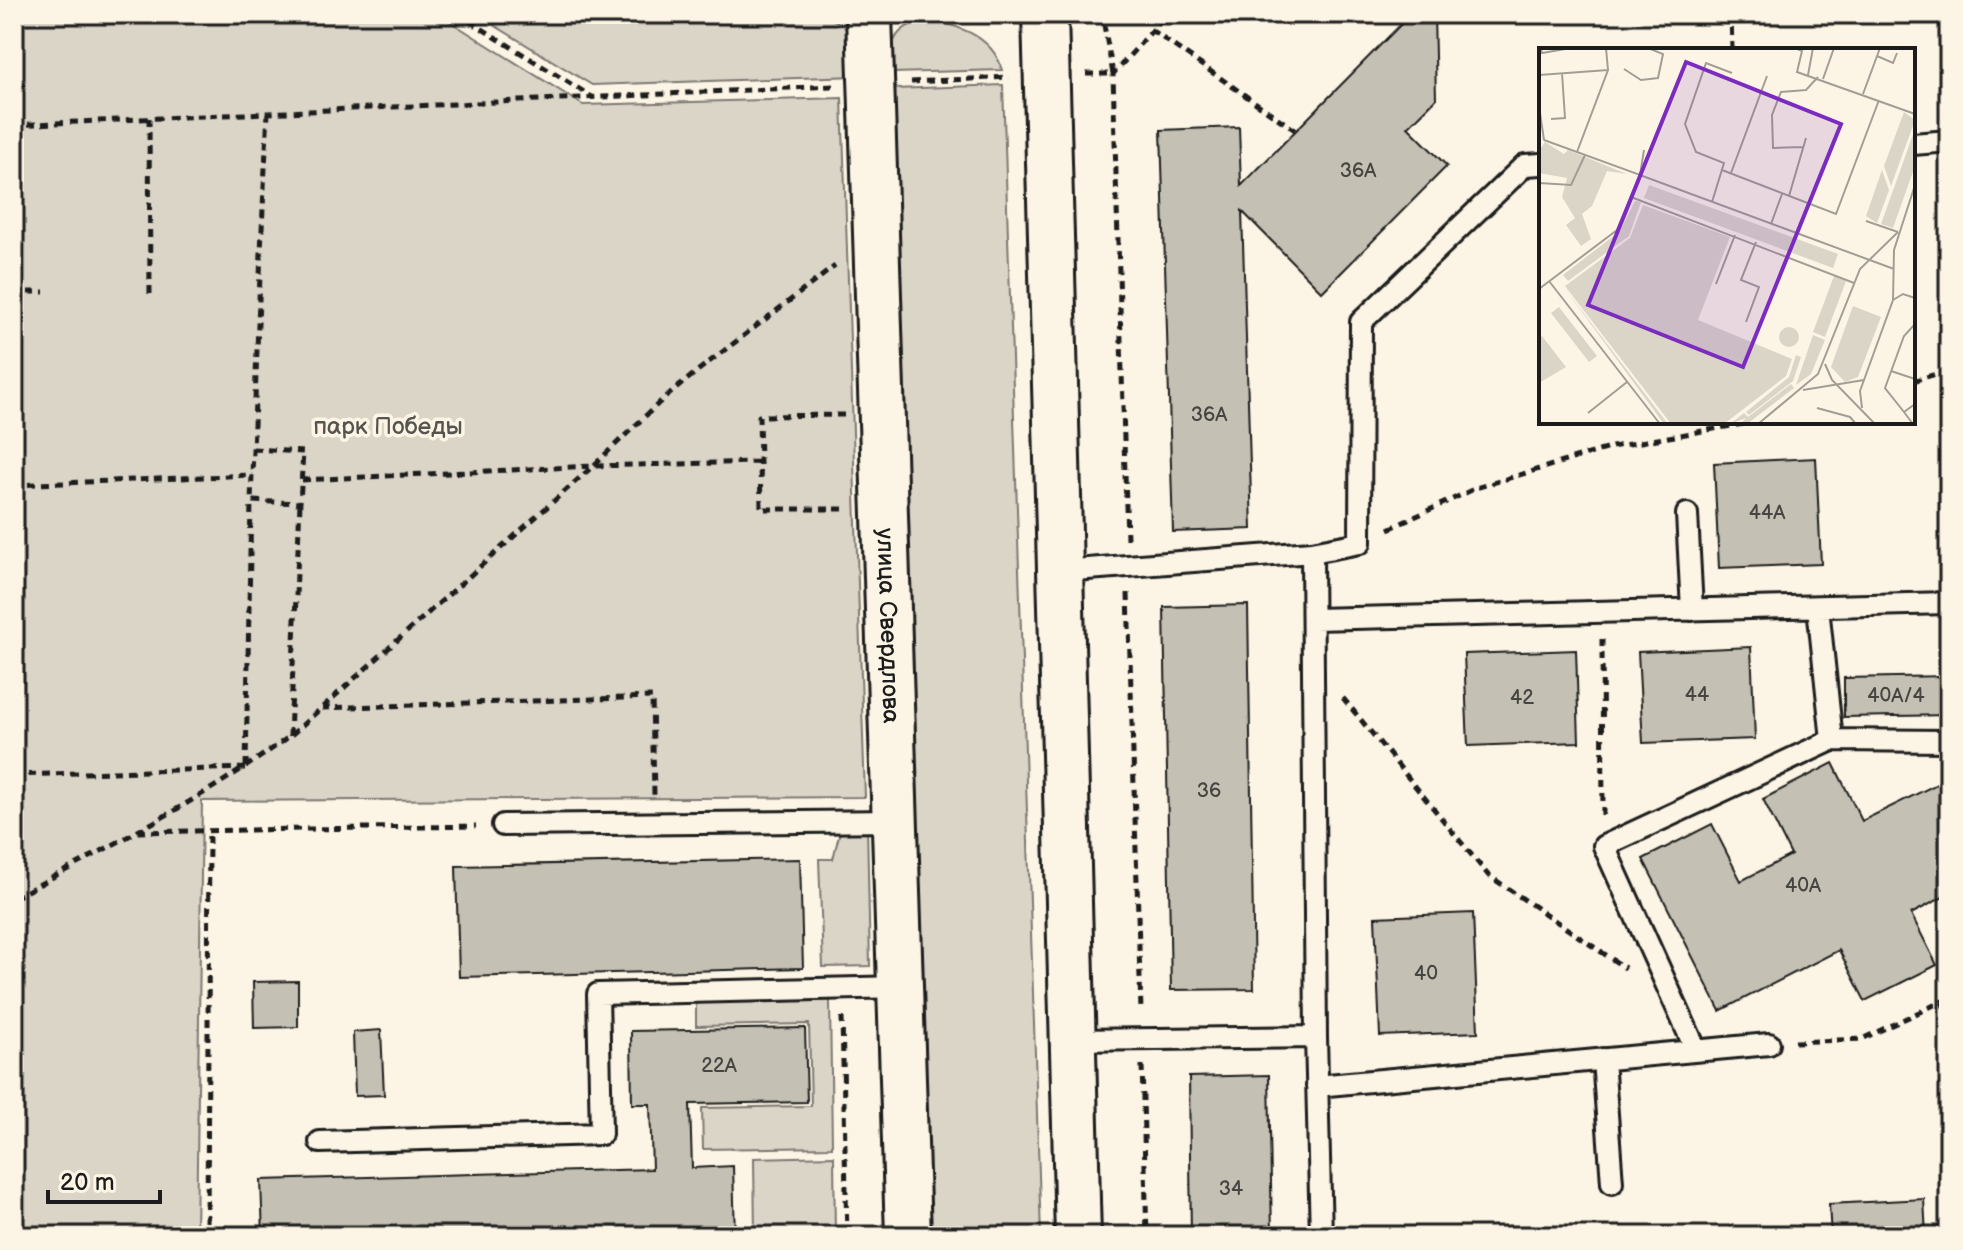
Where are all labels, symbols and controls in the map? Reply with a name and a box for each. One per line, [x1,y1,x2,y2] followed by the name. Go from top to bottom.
[1539,48,1915,424] inset map
[1340,159,1377,183] house number: 36А
[1191,403,1228,427] house number: 36А
[313,412,463,441] park label: парк Победы
[1749,501,1786,525] house number: 44А
[871,528,906,724] street label: улица Свердлова
[1685,683,1709,707] house number: 44
[1867,684,1925,708] house number: 40А/4
[1510,686,1534,710] house number: 42
[1197,779,1221,803] house number: 36
[1785,874,1822,898] house number: 40А
[1414,962,1438,986] house number: 40
[701,1054,738,1078] house number: 22А
[48,1154,160,1204] scale bar
[60,1168,115,1197] text: 20 m
[1219,1177,1243,1201] house number: 34

